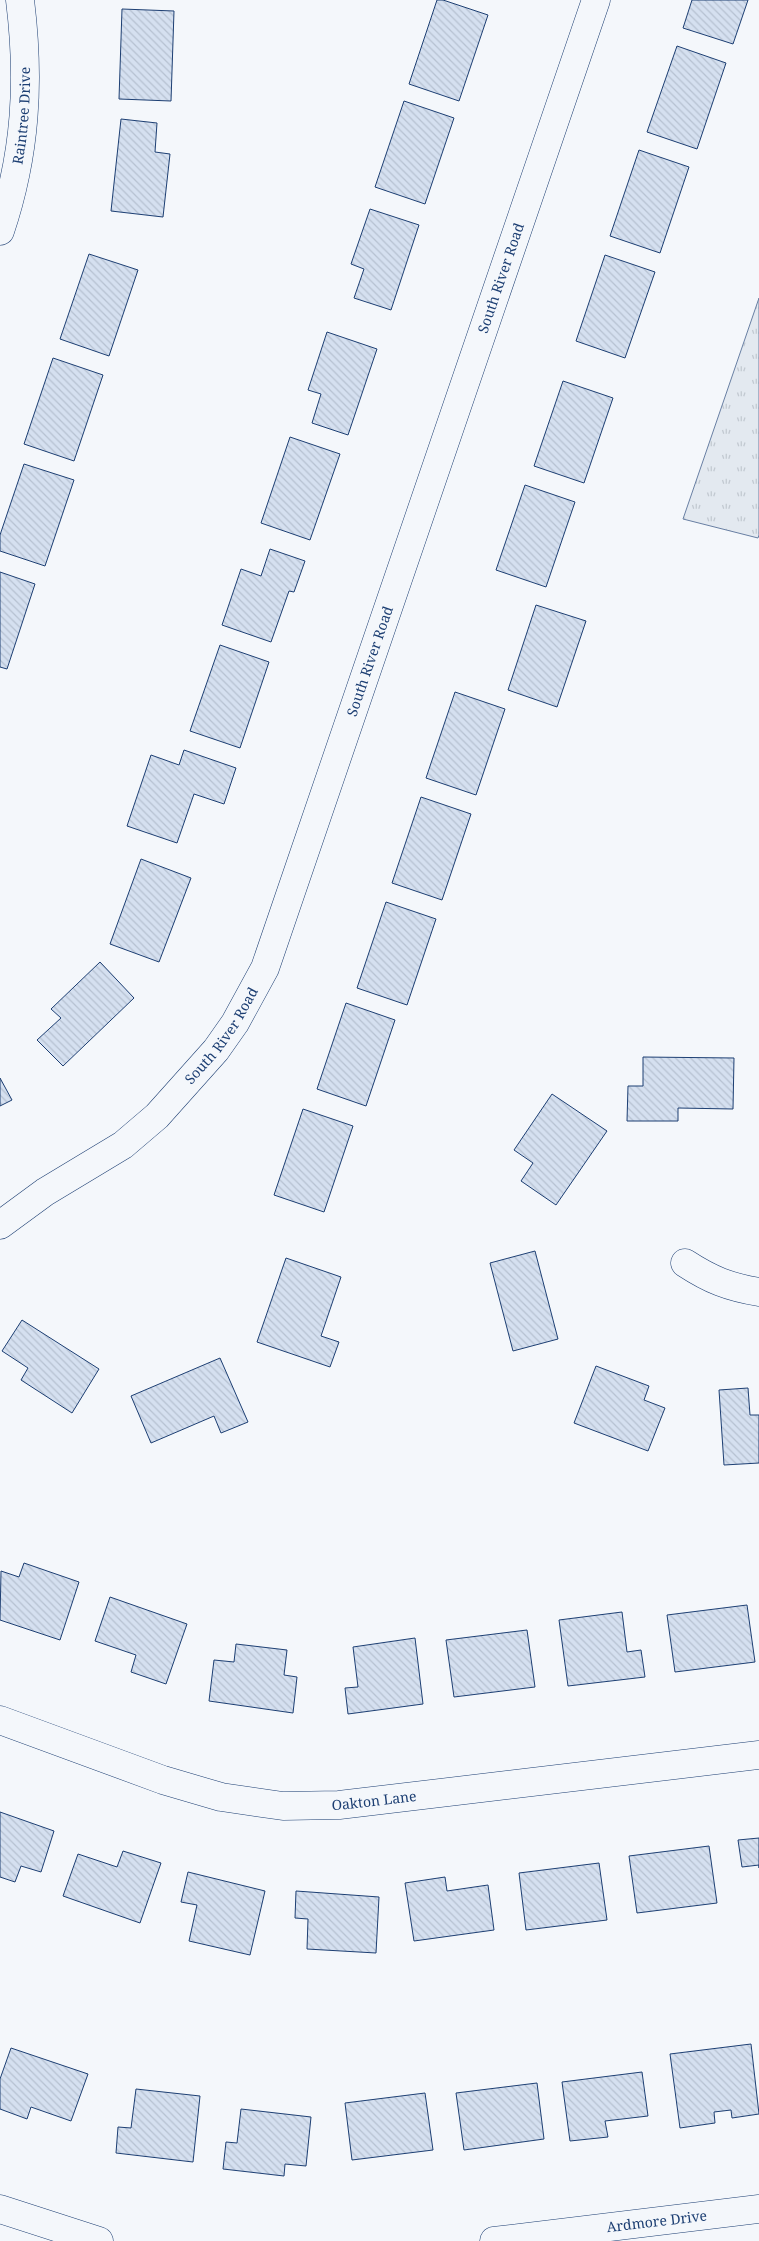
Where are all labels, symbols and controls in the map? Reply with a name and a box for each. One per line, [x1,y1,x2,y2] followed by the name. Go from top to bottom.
[8,67,34,166] street label: Raintree Drive
[473,220,528,335] street label: South River Road
[342,603,397,719] street label: South River Road
[180,983,262,1088] street label: South River Road
[331,1786,417,1814] street label: Oakton Lane
[605,2205,708,2236] street label: Ardmore Drive

